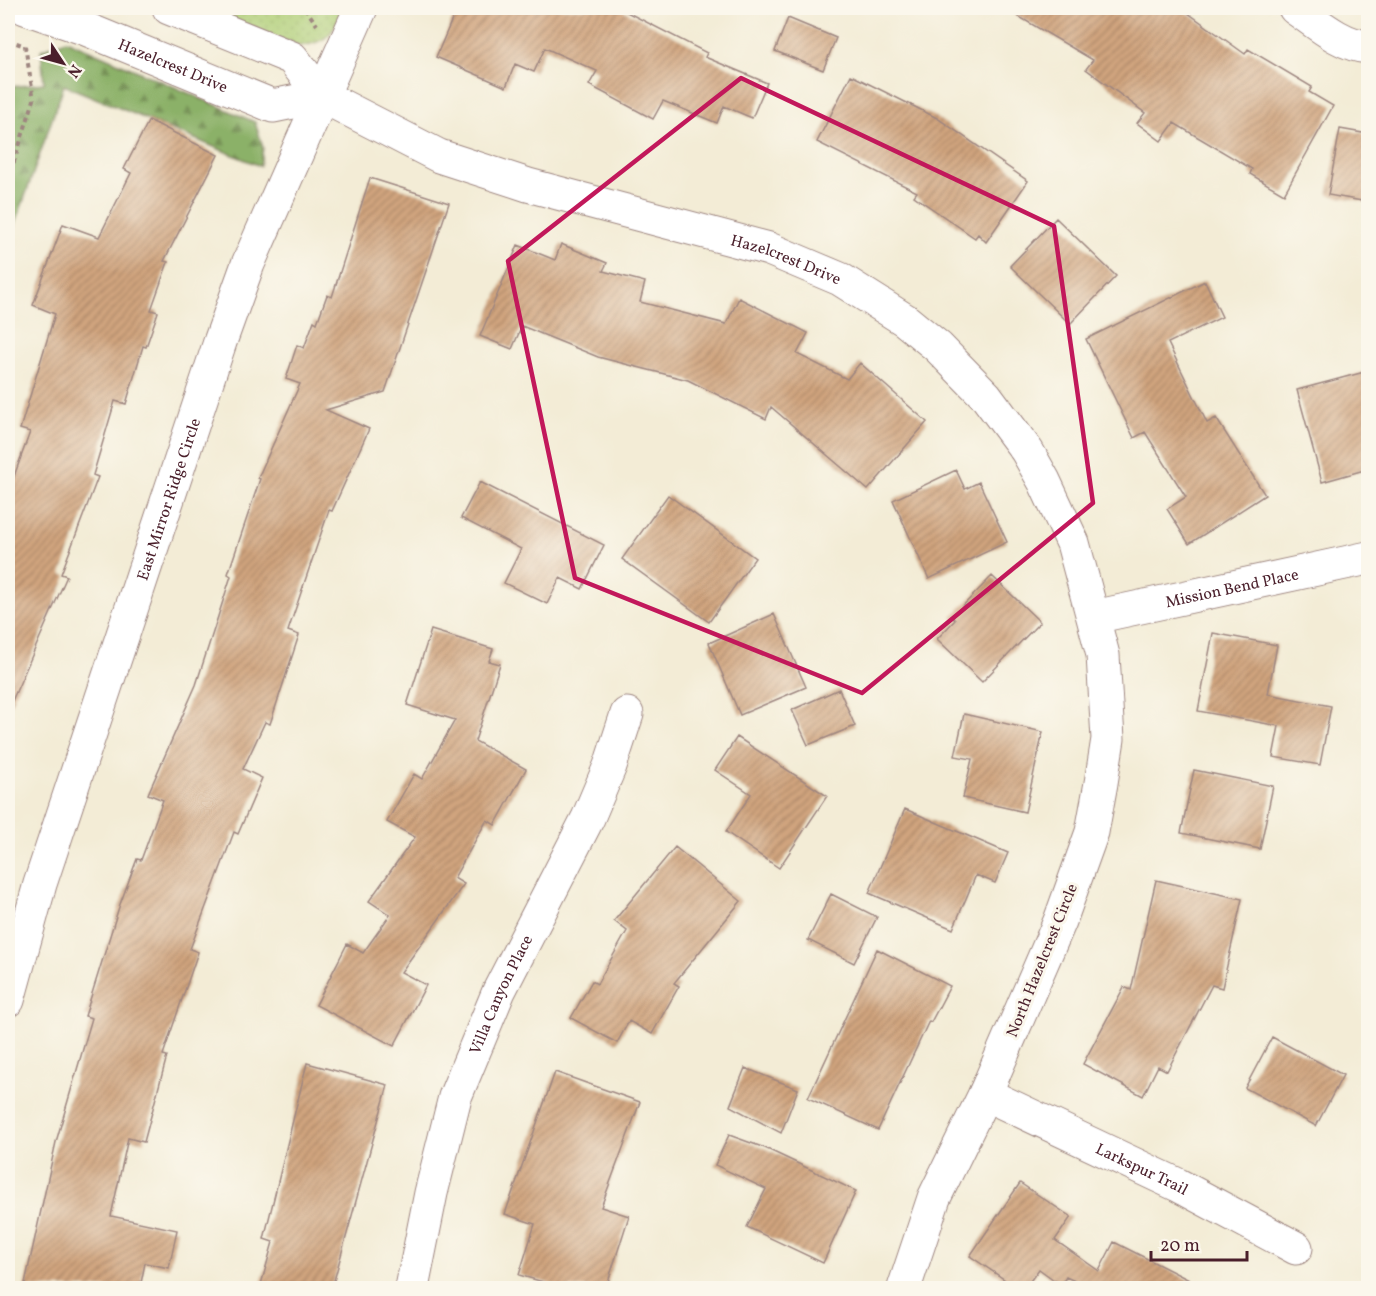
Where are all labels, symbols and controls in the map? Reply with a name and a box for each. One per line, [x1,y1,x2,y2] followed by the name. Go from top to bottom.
[33,33,93,93] north arrow
[114,34,231,99] street label: Hazelcrest Drive
[61,59,86,82] text: N
[728,230,844,291] street label: Hazelcrest Drive
[133,416,207,584] street label: East Mirror Ridge Circle
[1164,564,1301,614] street label: Mission Bend Place
[1002,881,1084,1041] street label: North Hazelcrest Circle
[465,932,539,1058] street label: Villa Canyon Place
[1092,1139,1192,1202] street label: Larkspur Trail
[1151,1224,1247,1262] scale bar
[1160,1234,1200,1259] text: 20 m

